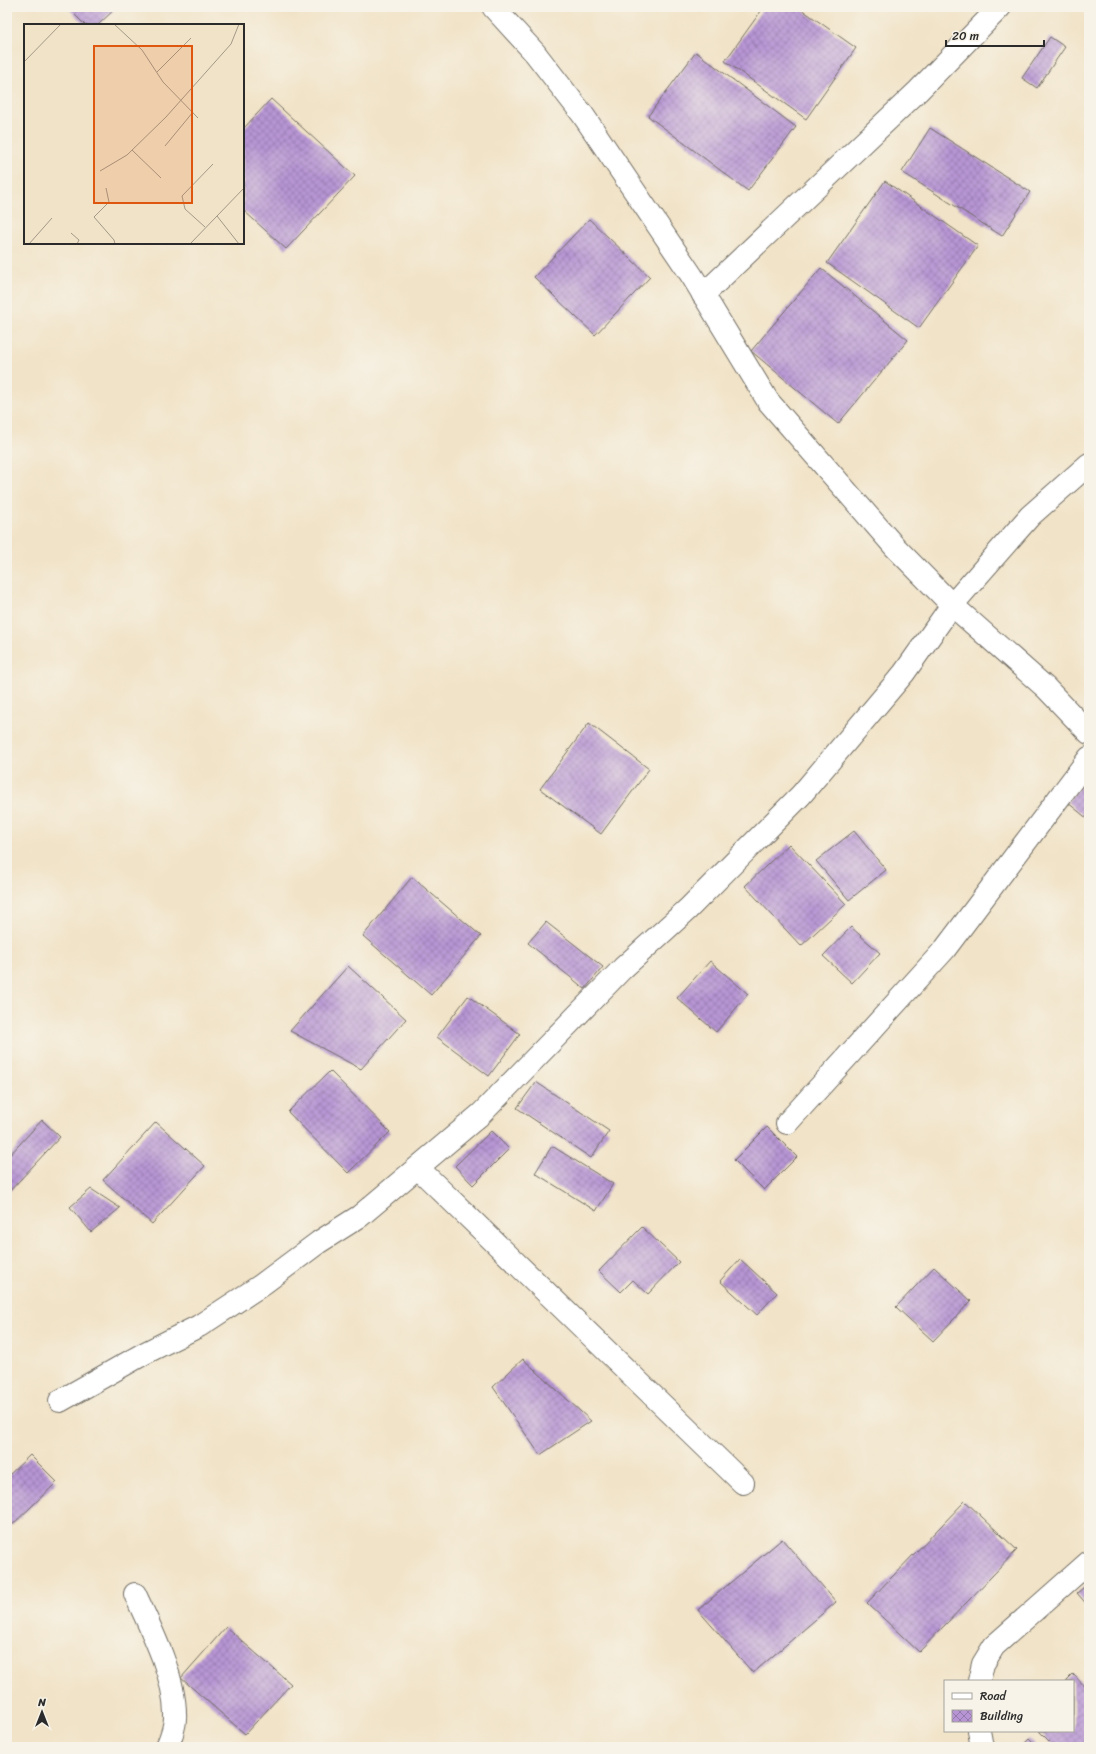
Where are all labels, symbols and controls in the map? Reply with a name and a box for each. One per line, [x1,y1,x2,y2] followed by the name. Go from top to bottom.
[946,22,1044,48] scale bar
[24,24,244,244] inset map
[952,25,979,47] text: 20 m
[944,1680,1074,1732] legend
[980,1685,1007,1707] text: Road
[22,1692,62,1732] north arrow
[37,1693,46,1712] text: N
[980,1705,1023,1727] text: Building

